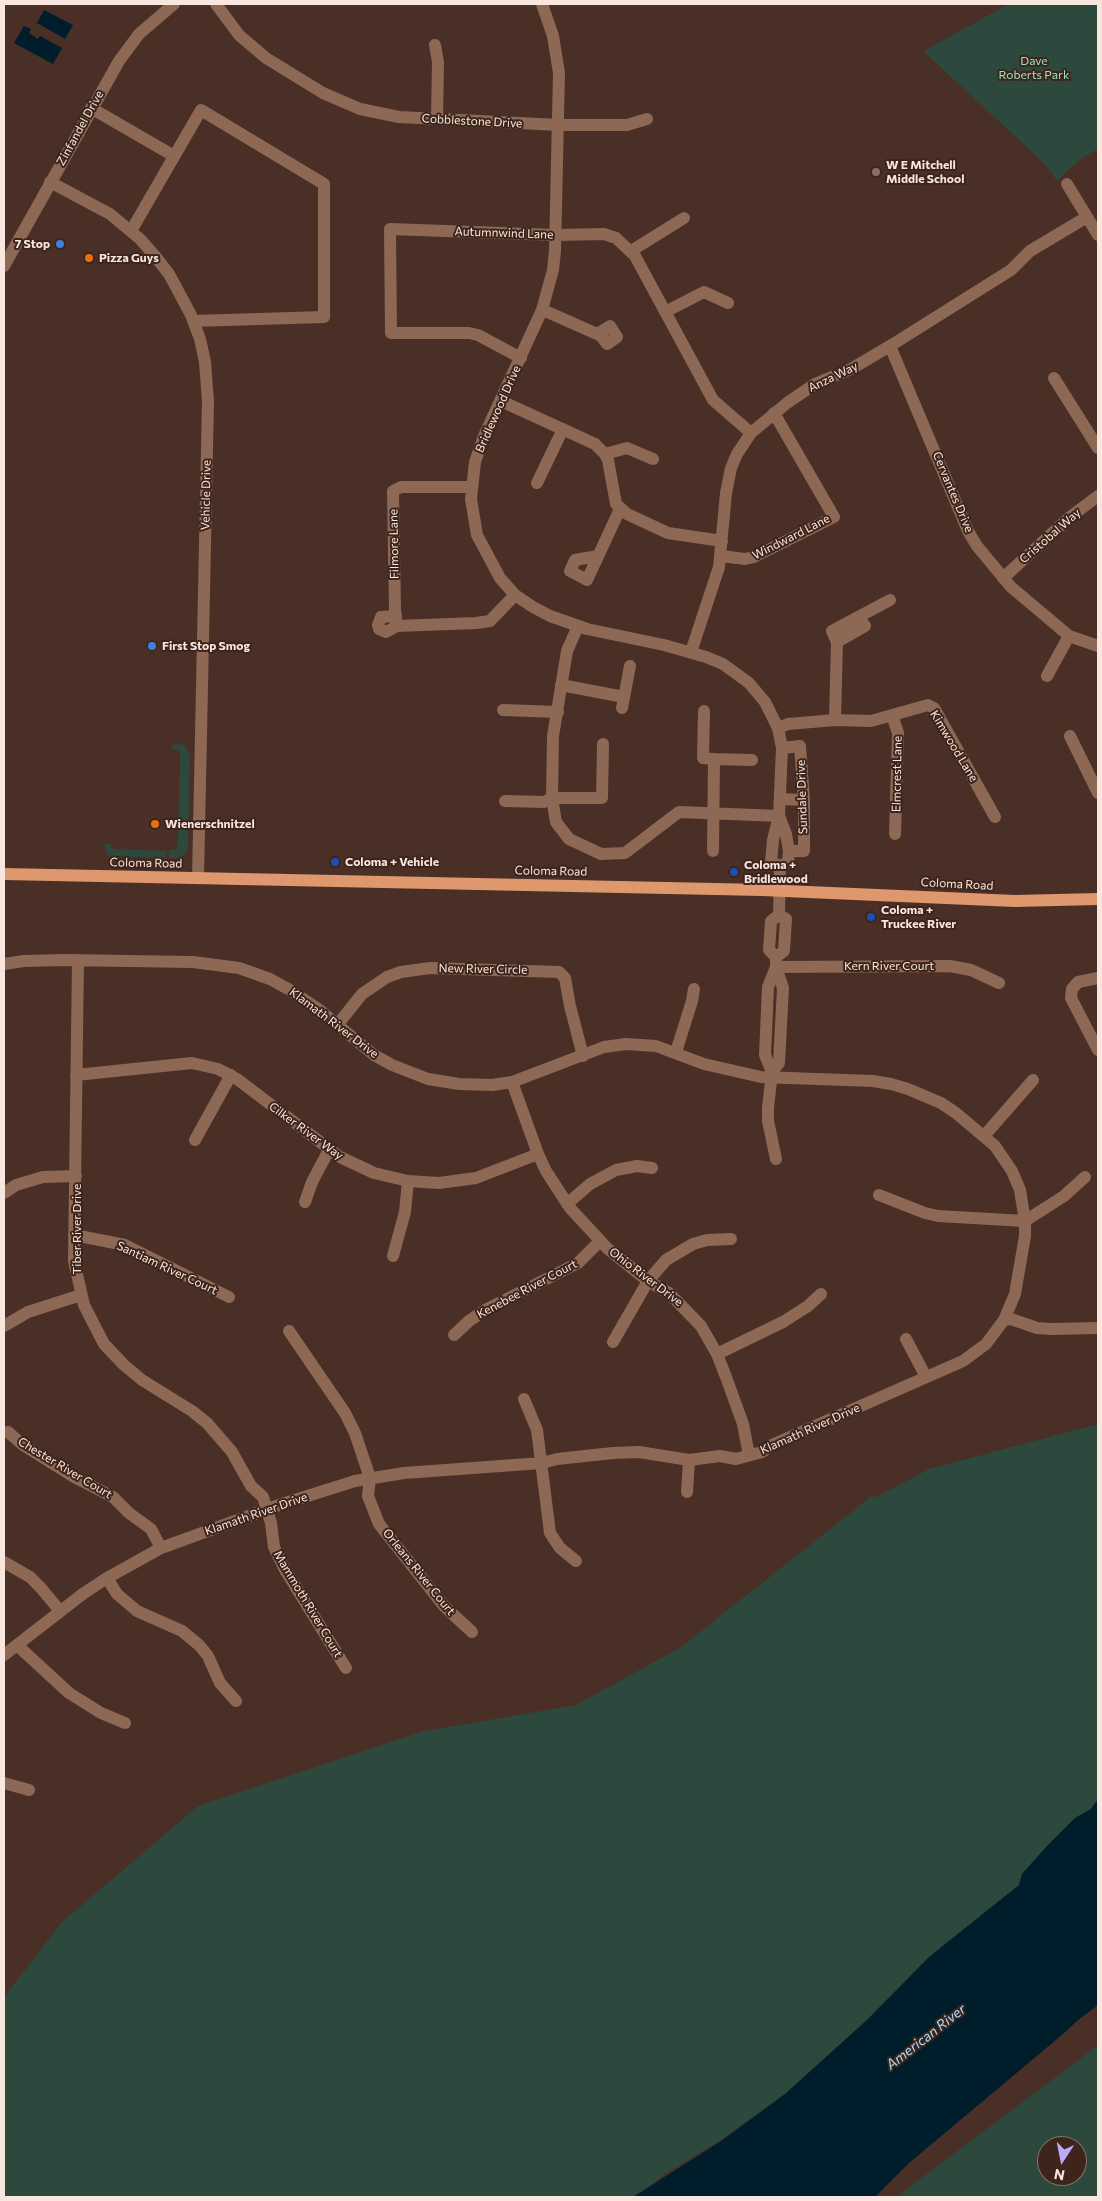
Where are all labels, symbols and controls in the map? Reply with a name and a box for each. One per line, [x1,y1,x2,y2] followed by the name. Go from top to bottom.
[999,54,1069,82] park label: Dave Roberts Park
[53,88,107,168] street label: Zinfandel Drive
[421,111,523,131] street label: Cobblestone Drive
[886,158,964,186] place label: W E Mitchell Middle School
[870,166,882,178] marker: W E Mitchell Middle School
[454,224,554,242] street label: Autumnwind Lane
[15,237,50,251] place label: 7 Stop
[54,238,66,250] marker: 7 Stop
[99,251,159,265] place label: Pizza Guys
[83,252,95,264] marker: Pizza Guys
[806,359,860,395] street label: Anza Way
[472,363,524,455] street label: Bridlewood Drive
[929,449,977,535] street label: Cervantes Drive
[198,460,214,530] street label: Vehicle Drive
[1017,506,1083,566] street label: Cristobal Way
[386,509,402,579] street label: Filmore Lane
[750,511,832,563] street label: Windward Lane
[162,639,250,653] place label: First Stop Smog
[146,640,158,652] marker: First Stop Smog
[927,708,981,784] street label: Kimwood Lane
[889,736,905,812] street label: Elmcrest Lane
[794,760,810,834] street label: Sundale Drive
[165,817,255,831] place label: Wienerschnitzel
[149,818,161,830] marker: Wienerschnitzel
[110,855,182,871] street label: Coloma Road
[345,855,439,869] place label: Coloma + Vehicle
[329,856,341,868] marker: Coloma + Vehicle
[744,858,808,886] place label: Coloma + Bridlewood
[515,863,587,879] street label: Coloma Road
[728,866,740,878] marker: Coloma + Bridlewood
[920,875,994,893] street label: Coloma Road
[881,903,956,931] place label: Coloma + Truckee River
[865,911,877,923] marker: Coloma + Truckee River
[844,959,934,973] street label: Kern River Court
[438,961,528,977] street label: New River Circle
[287,985,381,1061] street label: Klamath River Drive
[266,1099,346,1163] street label: Cilker River Way
[70,1184,84,1274] street label: Tiber River Drive
[114,1238,220,1298] street label: Santiam River Court
[606,1245,686,1309] street label: Ohio River Drive
[474,1256,580,1322] street label: Kenebee River Court
[758,1401,862,1457] street label: Klamath River Drive
[15,1434,115,1502] street label: Chester River Court
[203,1490,309,1538] street label: Klamath River Drive
[380,1526,458,1618] street label: Orleans River Court
[270,1548,346,1660] street label: Mammoth River Court
[883,2001,969,2073] water label: American River
[1037,2136,1087,2186] north arrow
[1052,2166,1066,2185] text: N

